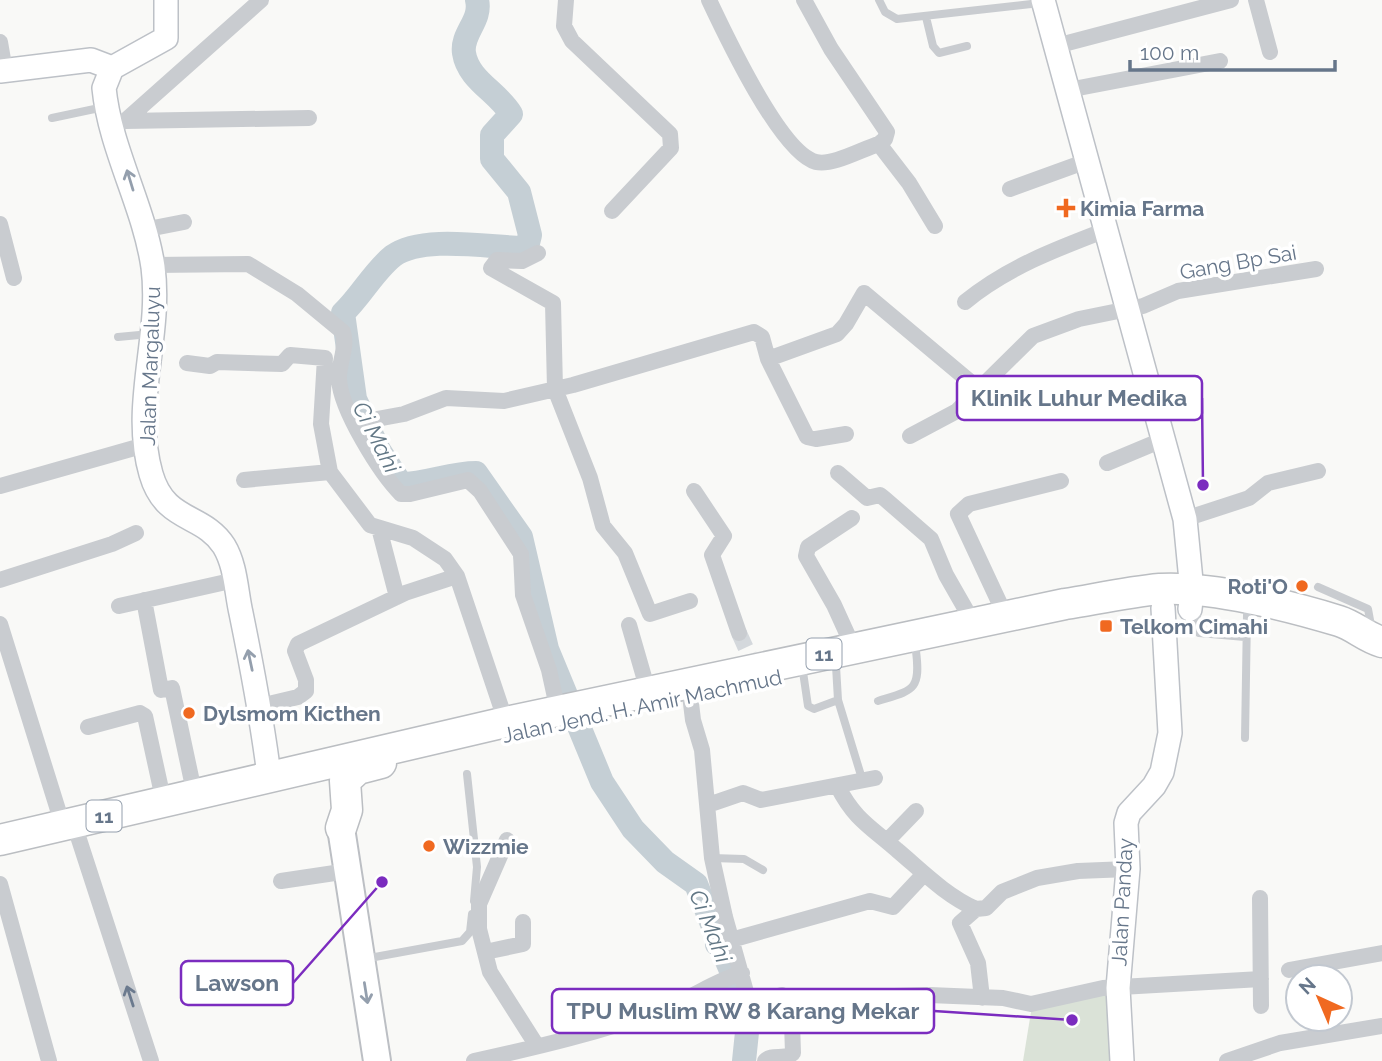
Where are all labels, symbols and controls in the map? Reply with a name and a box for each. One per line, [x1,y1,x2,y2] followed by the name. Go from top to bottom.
[1130,28,1335,72] scale bar
[1140,40,1199,65] text: 100 m
[122,169,135,191] one-way arrow
[1080,196,1204,221] place label: Kimia Farma
[1058,200,1074,216] marker: Kimia Farma
[1178,239,1298,285] street label: Gang Bp Sai
[135,286,165,446] street label: Jalan Margaluyu
[957,376,1202,420] callout: Klinik Luhur Medika
[971,384,1187,411] text: Klinik Luhur Medika
[348,397,407,478] water label: Ci Mahi
[1228,574,1288,599] place label: Roti'O
[1294,578,1310,594] marker: Roti'O
[1120,614,1268,639] place label: Telkom Cimahi
[1098,618,1114,634] marker: Telkom Cimahi
[806,638,842,670] road number: 11
[243,649,257,672] one-way arrow
[500,664,784,748] street label: Jalan Jend. H. Amir Machmud
[203,701,381,726] place label: Dylsmom Kicthen
[181,705,197,721] marker: Dylsmom Kicthen
[86,800,122,832] road number: 11
[443,834,529,859] place label: Wizzmie
[1106,837,1138,967] street label: Jalan Panday
[421,838,437,854] marker: Wizzmie
[684,886,738,967] water label: Ci Mahi
[181,961,293,1005] callout: Lawson
[1284,963,1354,1033] north arrow
[195,969,279,996] text: Lawson
[1294,973,1320,999] text: N
[360,981,373,1004] one-way arrow
[123,986,135,1008] one-way arrow
[552,989,934,1033] callout: TPU Muslim RW 8 Karang Mekar
[567,997,920,1024] text: TPU Muslim RW 8 Karang Mekar

